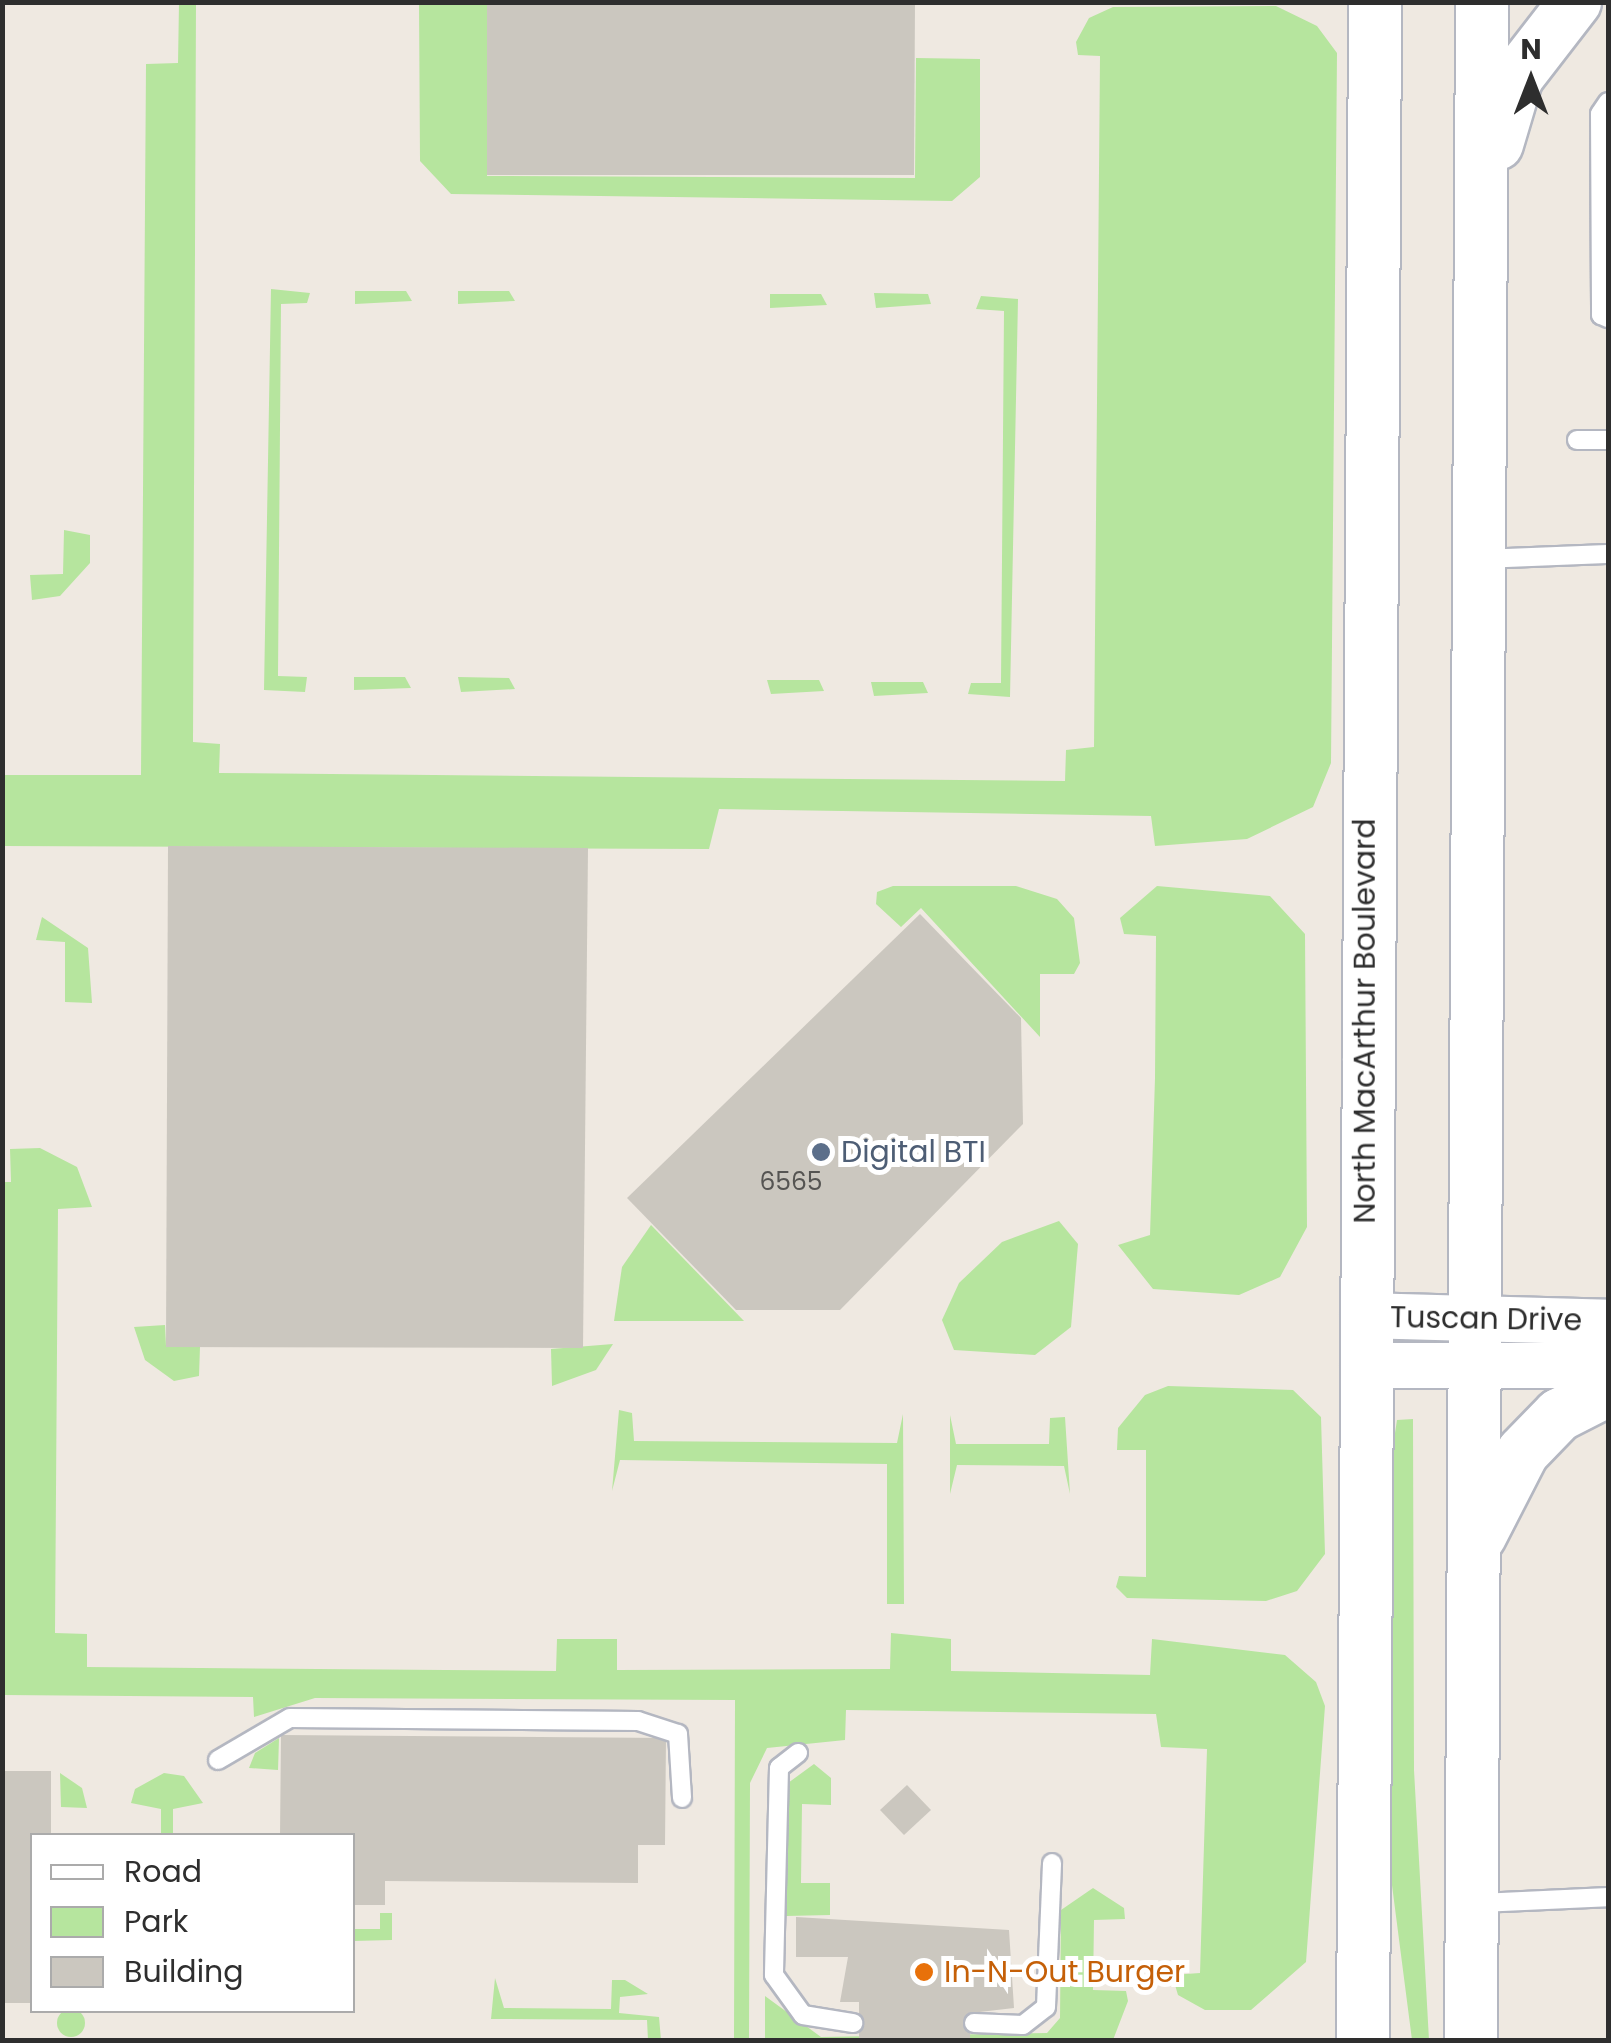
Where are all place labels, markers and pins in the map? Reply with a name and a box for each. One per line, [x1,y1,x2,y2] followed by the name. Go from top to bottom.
[841,1134,986,1170] place label: Digital BTI
[810,1141,832,1163] marker: Digital BTI
[944,1954,1185,1990] place label: In-N-Out Burger
[913,1961,935,1983] marker: In-N-Out Burger

